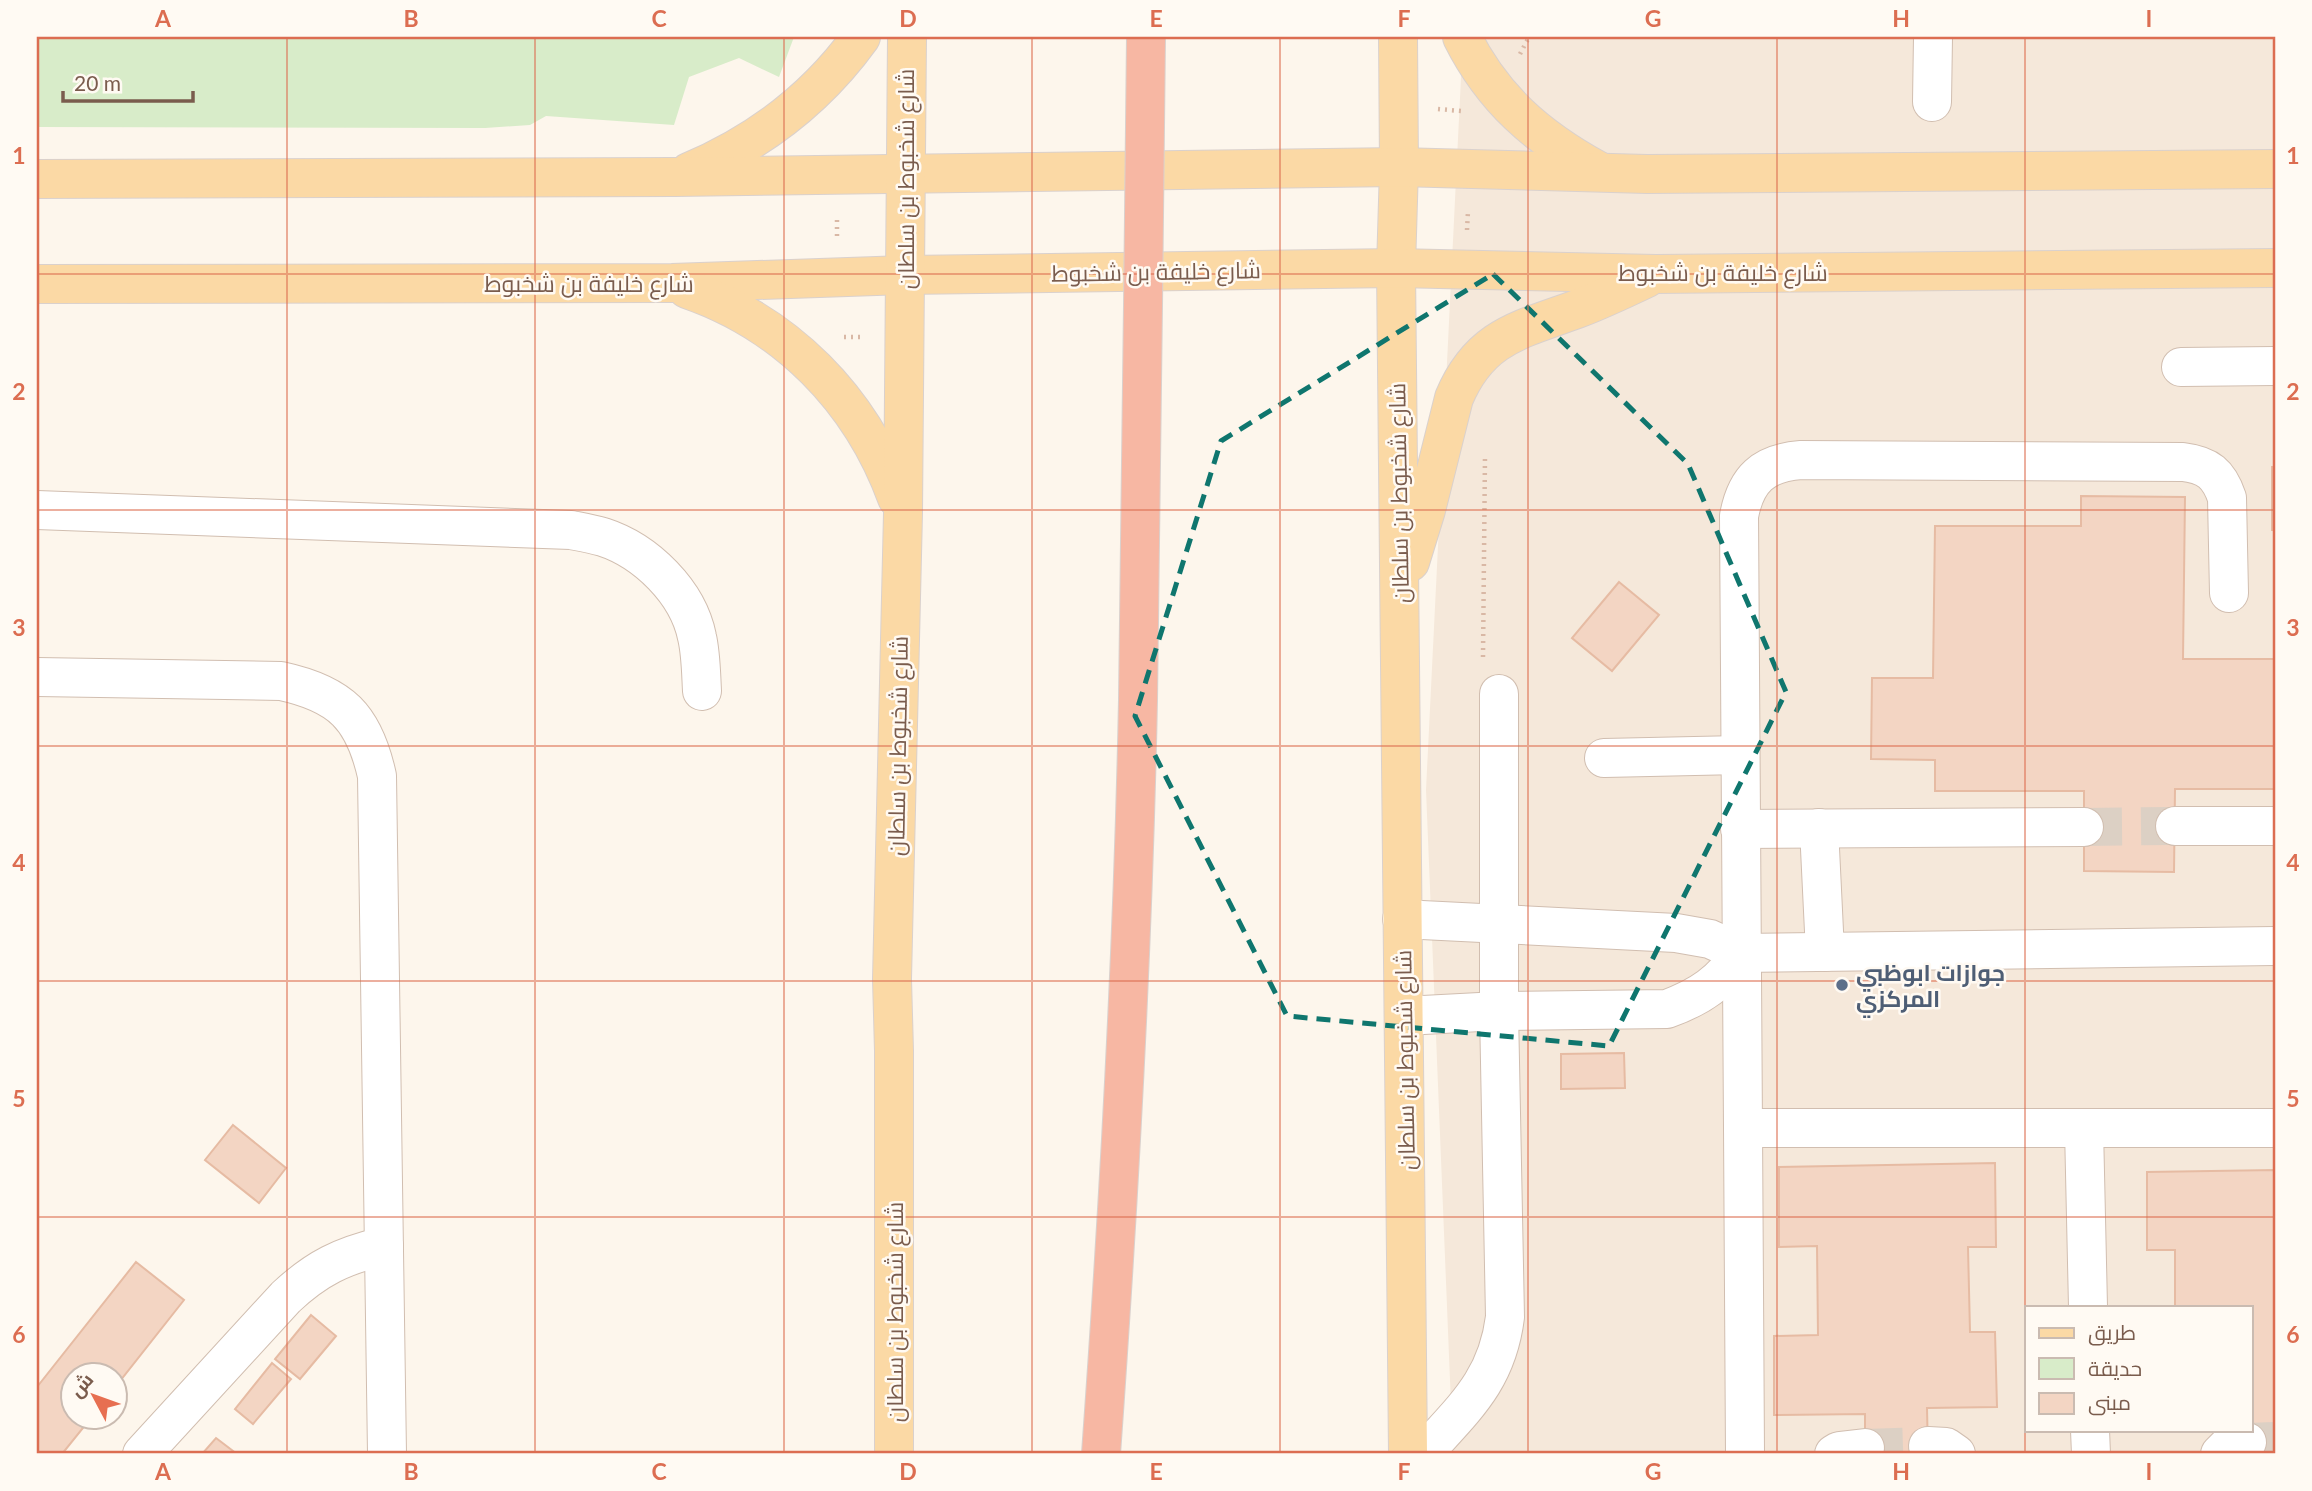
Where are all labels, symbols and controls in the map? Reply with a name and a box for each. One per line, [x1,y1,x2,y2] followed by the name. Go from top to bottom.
[154,4,172,32] text: A
[403,4,419,32] text: B
[651,4,667,32] text: C
[899,4,917,32] text: D
[1149,4,1163,32] text: E
[1397,4,1411,32] text: F
[1645,4,1661,32] text: G
[1892,4,1910,32] text: H
[2146,4,2152,32] text: I
[63,60,192,104] scale bar
[891,69,922,289] street label: شارع شخبوط بن سلطان
[74,70,121,95] text: 20 m
[12,141,26,169] text: 1
[2286,141,2300,169] text: 1
[1051,255,1261,290] street label: شارع خليفة بن شخبوط
[1618,258,1828,289] street label: شارع خليفة بن شخبوط
[484,269,694,300] street label: شارع خليفة بن شخبوط
[12,377,26,405] text: 2
[2286,377,2300,405] text: 2
[1382,383,1417,603] street label: شارع شخبوط بن سلطان
[12,613,26,641] text: 3
[2286,613,2300,641] text: 3
[881,636,916,856] street label: شارع شخبوط بن سلطان
[12,848,26,876] text: 4
[2286,848,2300,876] text: 4
[1388,950,1423,1170] street label: شارع شخبوط بن سلطان
[1856,958,2005,1018] place label: جوازات ابوظبي المركزي
[1834,977,1850,993] marker: جوازات ابوظبي المركزي
[12,1084,26,1112] text: 5
[2286,1084,2300,1112] text: 5
[880,1202,911,1422] street label: شارع شخبوط بن سلطان
[2025,1306,2252,1432] legend
[2088,1319,2136,1346] text: طريق
[12,1320,26,1348] text: 6
[2286,1320,2300,1348] text: 6
[2088,1355,2142,1380] text: حديقة
[60,1362,130,1432] north arrow
[64,1368,98,1402] text: ش
[2088,1389,2131,1416] text: مبنى
[154,1457,172,1485] text: A
[403,1457,419,1485] text: B
[651,1457,667,1485] text: C
[899,1457,917,1485] text: D
[1149,1457,1163,1485] text: E
[1397,1457,1411,1485] text: F
[1645,1457,1661,1485] text: G
[1892,1457,1910,1485] text: H
[2146,1457,2152,1485] text: I

